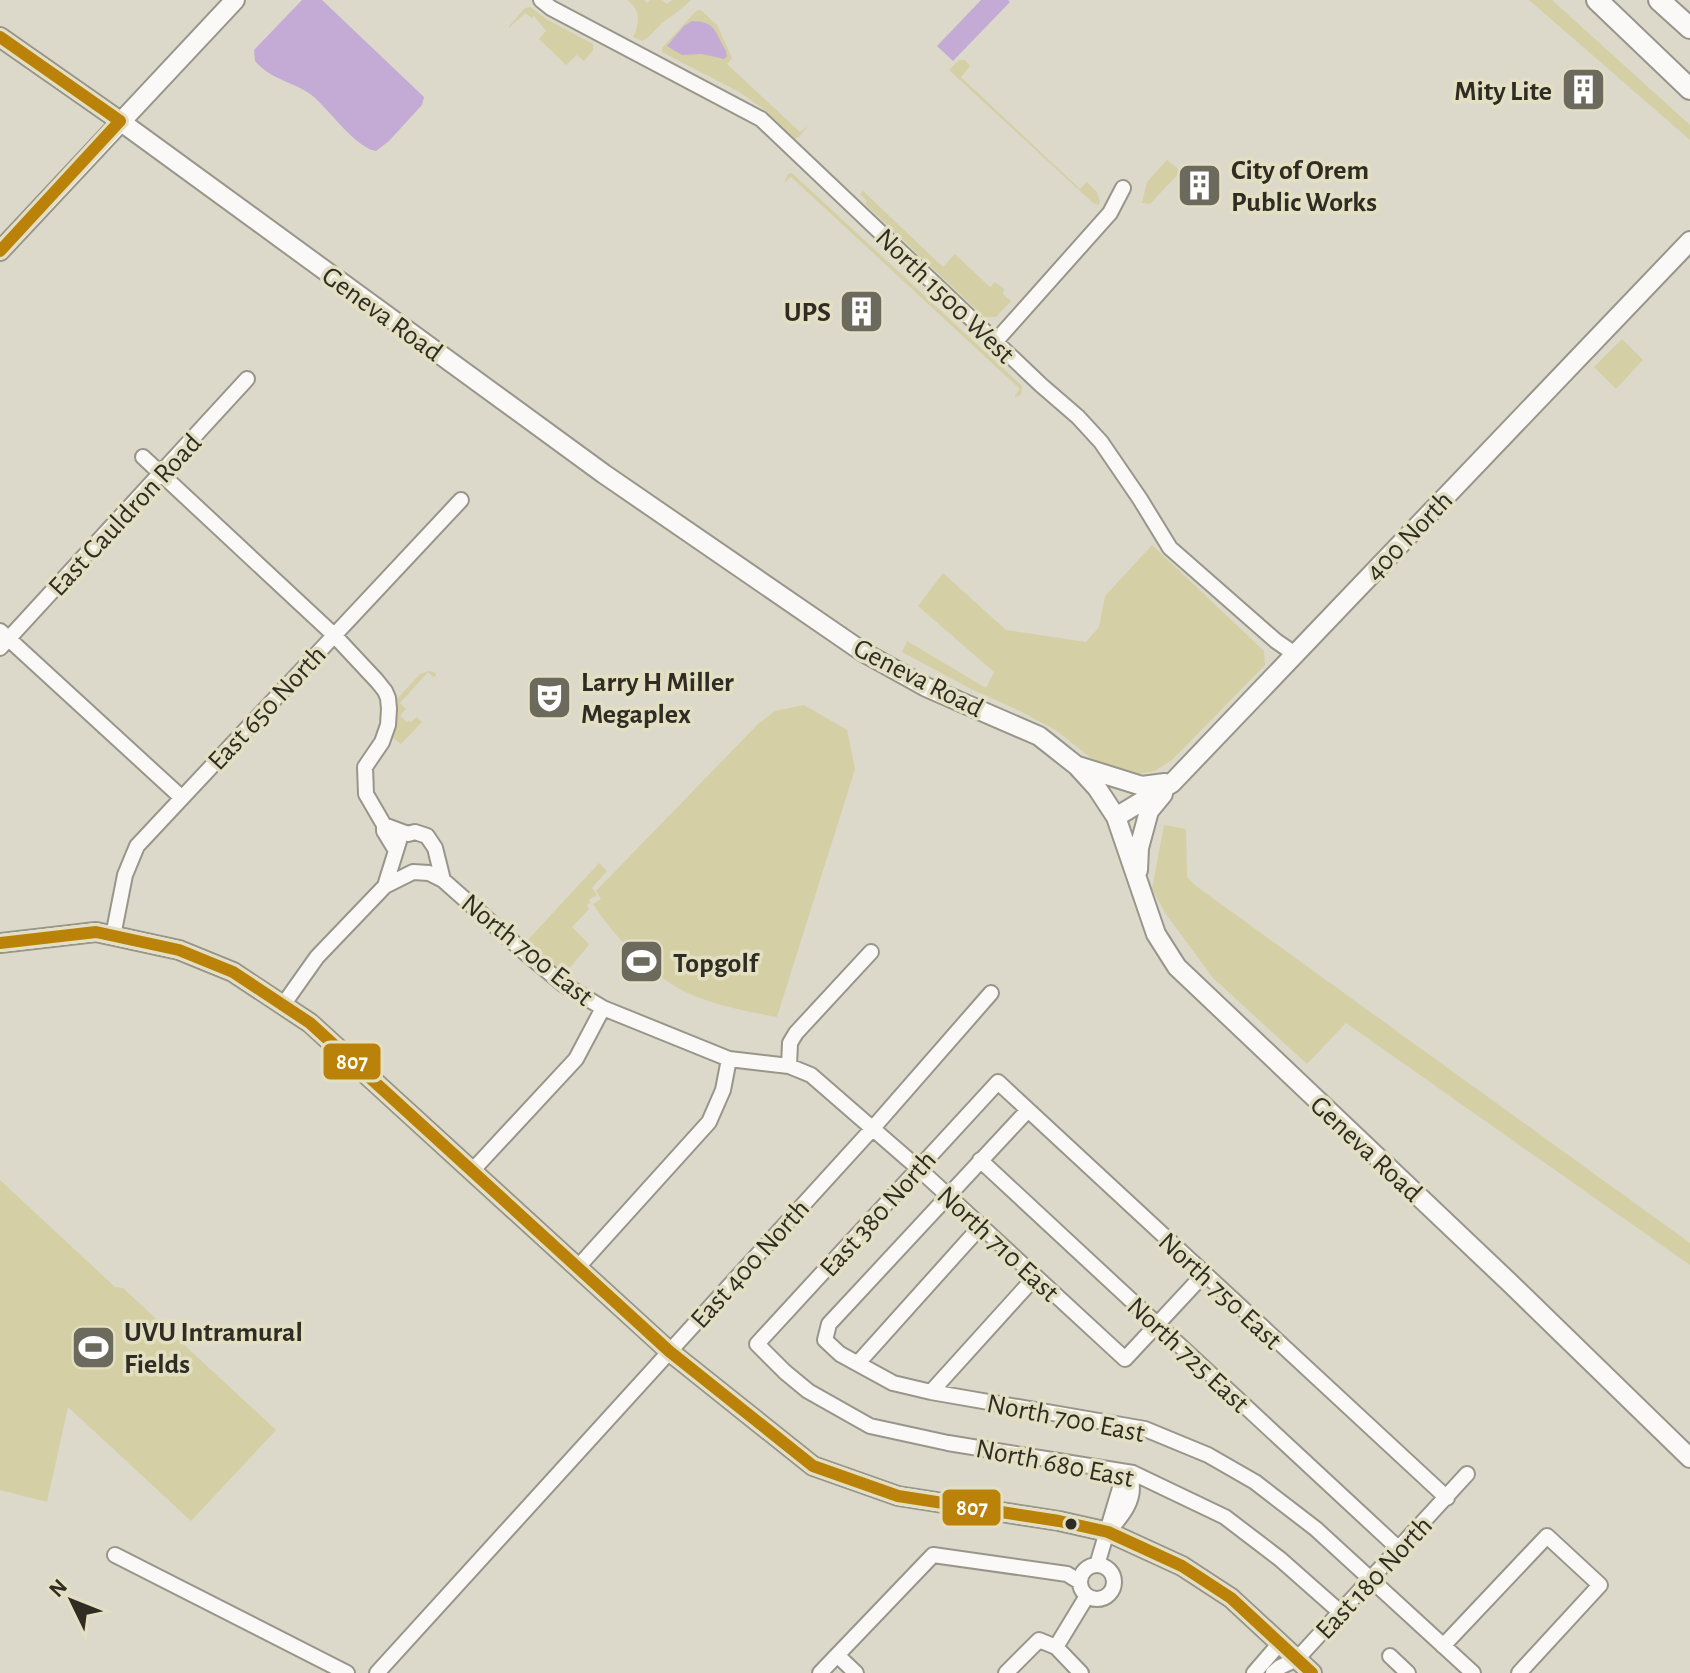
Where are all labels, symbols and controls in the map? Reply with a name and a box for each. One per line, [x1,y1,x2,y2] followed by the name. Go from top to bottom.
[1559,66,1607,114] building icon: Mity Lite
[1454,78,1552,106] place label: Mity Lite
[1231,157,1377,217] place label: City of Orem Public Works
[1176,161,1224,209] building icon: City of Orem Public Works
[870,224,1019,369] street label: North 1500 West
[316,262,447,367] street label: Geneva Road
[838,287,886,335] building icon: UPS
[784,299,831,327] place label: UPS
[44,429,207,602] street label: East Cauldron Road
[1360,486,1458,586] street label: 400 North
[849,634,987,723] street label: Geneva Road
[203,641,332,776] street label: East 650 North
[581,669,734,729] place label: Larry H Miller Megaplex
[526,673,574,721] theatre icon: Larry H Miller Megaplex
[456,889,598,1012] street label: North 700 East
[618,938,666,986] sports icon: Topgolf
[673,950,760,978] place label: Topgolf
[322,1042,382,1081] line badge: 807
[336,1051,368,1073] text: 807
[1304,1091,1427,1208] street label: Geneva Road
[815,1146,942,1283] street label: East 380 North
[931,1181,1064,1308] street label: North 710 East
[686,1195,815,1334] street label: East 400 North
[1153,1228,1287,1355] street label: North 750 East
[1121,1292,1254,1419] street label: North 725 East
[124,1319,303,1379] place label: UVU Intramural Fields
[69,1323,117,1371] sports icon: UVU Intramural Fields
[984,1390,1147,1448] street label: North 700 East
[973,1435,1136,1493] street label: North 680 East
[941,1488,1002,1527] line badge: 807
[956,1497,988,1519] text: 807
[1311,1512,1438,1645] street label: East 180 North
[1063,1516,1079,1532] unlabelled marker
[32,1561,112,1641] north arrow
[45,1575,71,1601] text: N

